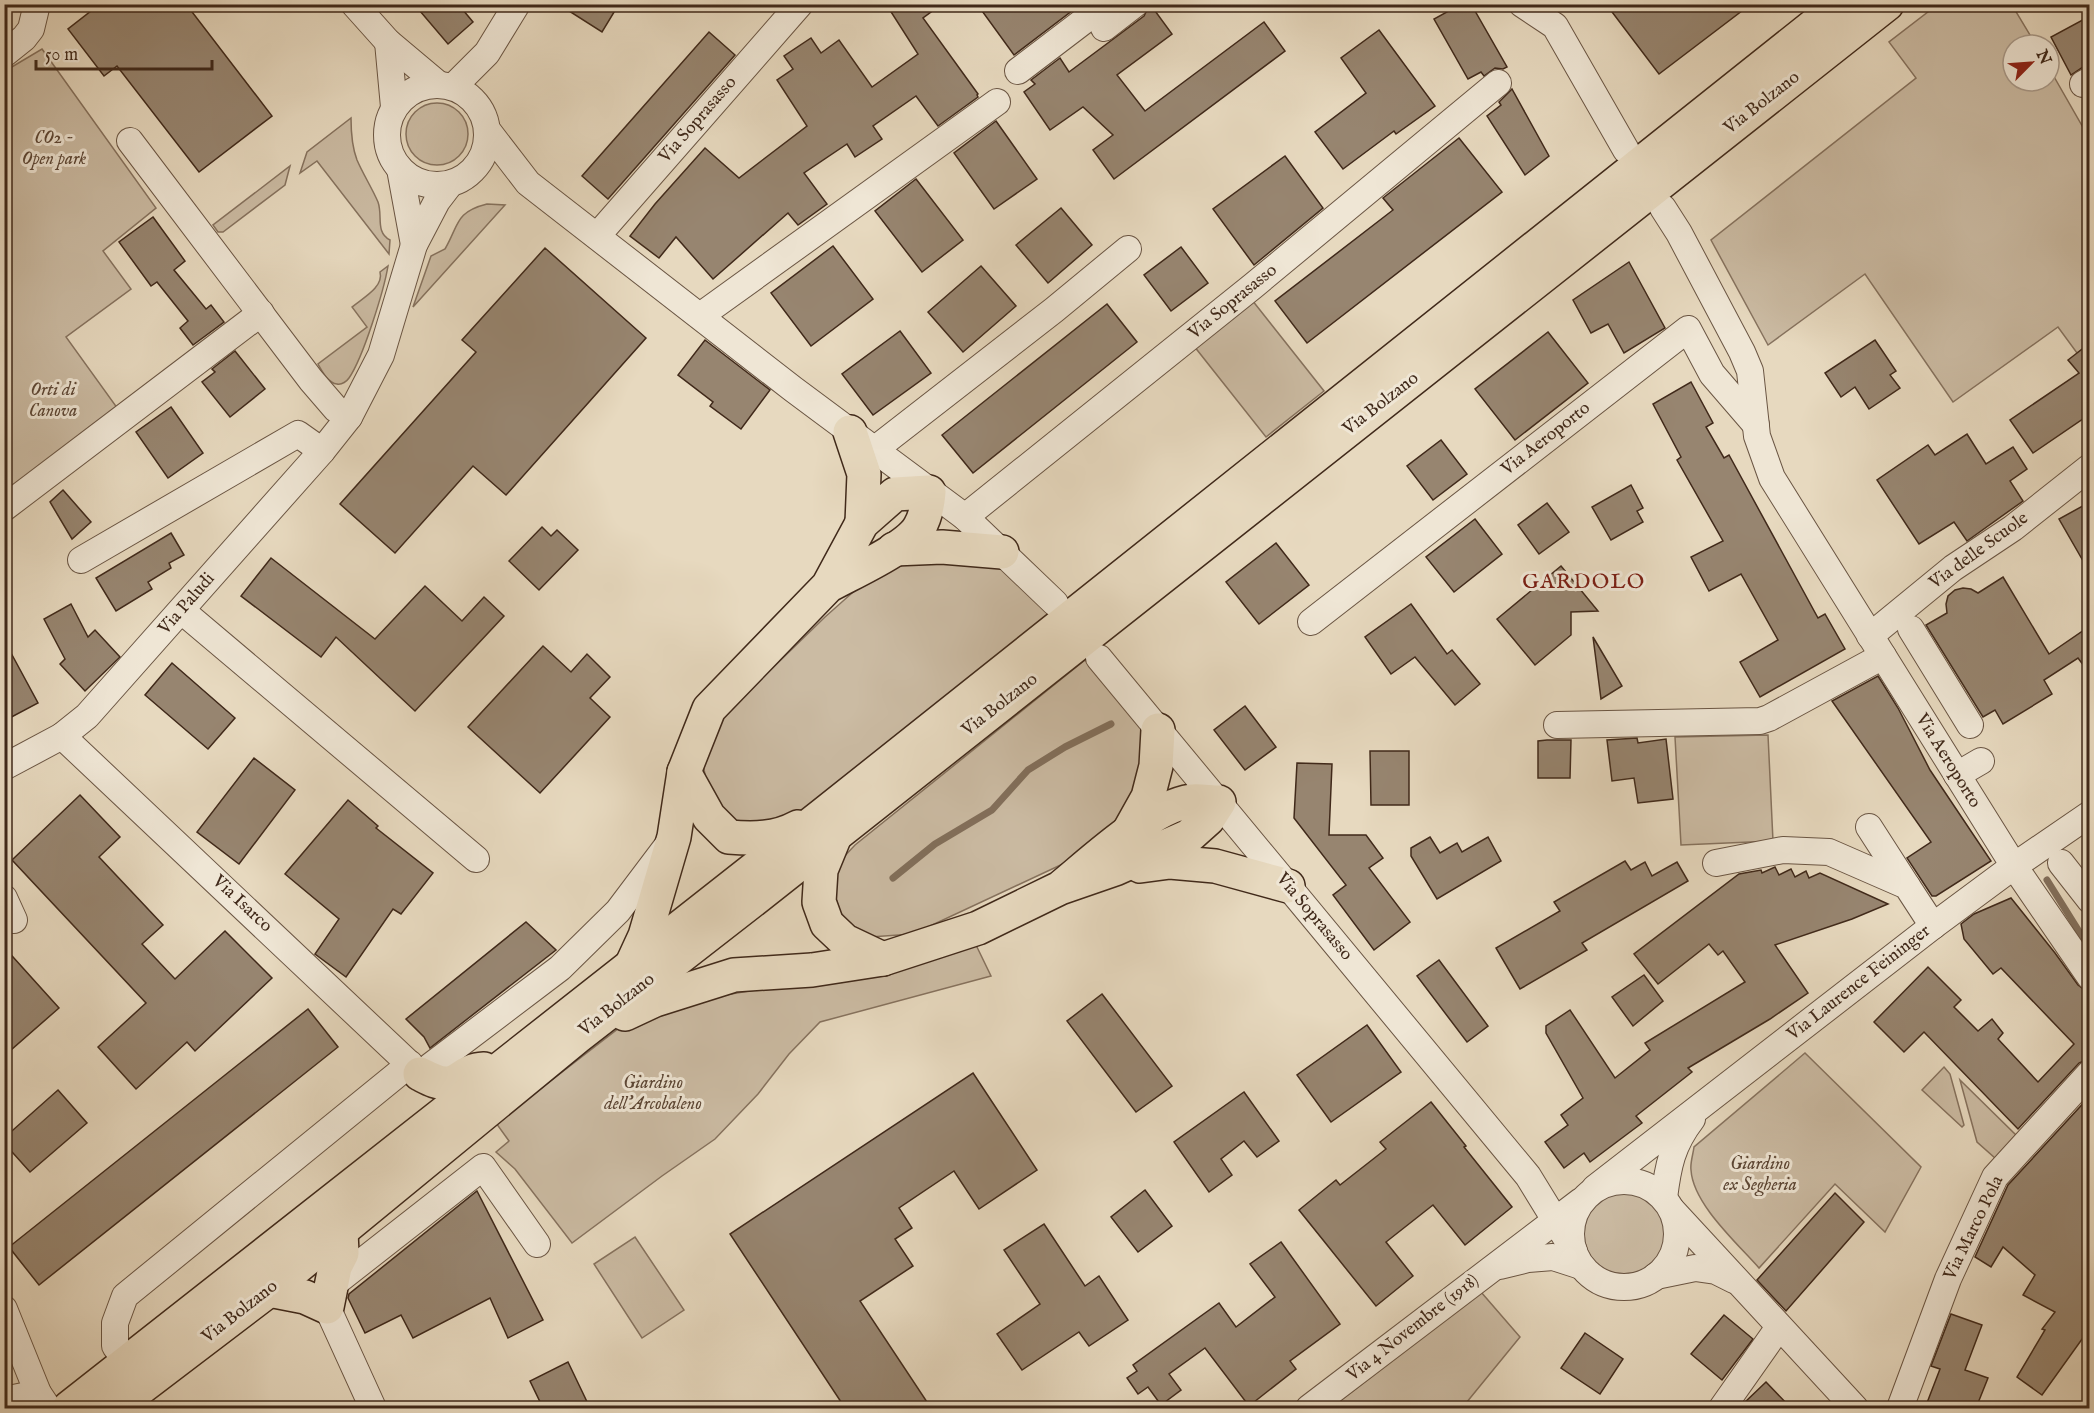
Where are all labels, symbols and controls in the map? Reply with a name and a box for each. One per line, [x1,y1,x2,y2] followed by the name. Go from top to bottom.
[36,33,212,71] scale bar
[2001,33,2061,93] north arrow
[45,44,78,67] text: 50 m
[2030,46,2055,68] text: N
[1719,66,1805,140] street label: Via Bolzano
[653,72,742,169] street label: Via Soprasasso
[22,127,86,171] park label: CO2 - Open park
[1183,259,1282,345] street label: Via Soprasasso
[1338,367,1424,441] street label: Via Bolzano
[29,379,77,423] park label: Orti di Canova
[1496,397,1595,482] street label: Via Aeroporto
[1924,507,2033,595] street label: Via delle Scuole
[153,568,220,641] street label: Via Paludi
[1522,569,1646,596] district label: GARDOLO
[957,668,1043,742] street label: Via Bolzano
[1909,709,1986,813] street label: Via Aeroporto
[1270,868,1358,966] street label: Via Soprasasso
[206,870,277,938] street label: Via Isarco
[1782,920,1936,1047] street label: Via Laurence Feininger
[574,968,660,1042] street label: Via Bolzano
[603,1072,702,1116] park label: Giardino dell'Arcobaleno
[1722,1153,1797,1197] park label: Giardino ex Segheria
[1938,1172,2009,1285] street label: Via Marco Pola
[1342,1269,1484,1387] street label: Via 4 Novembre (1918)
[197,1275,283,1349] street label: Via Bolzano

